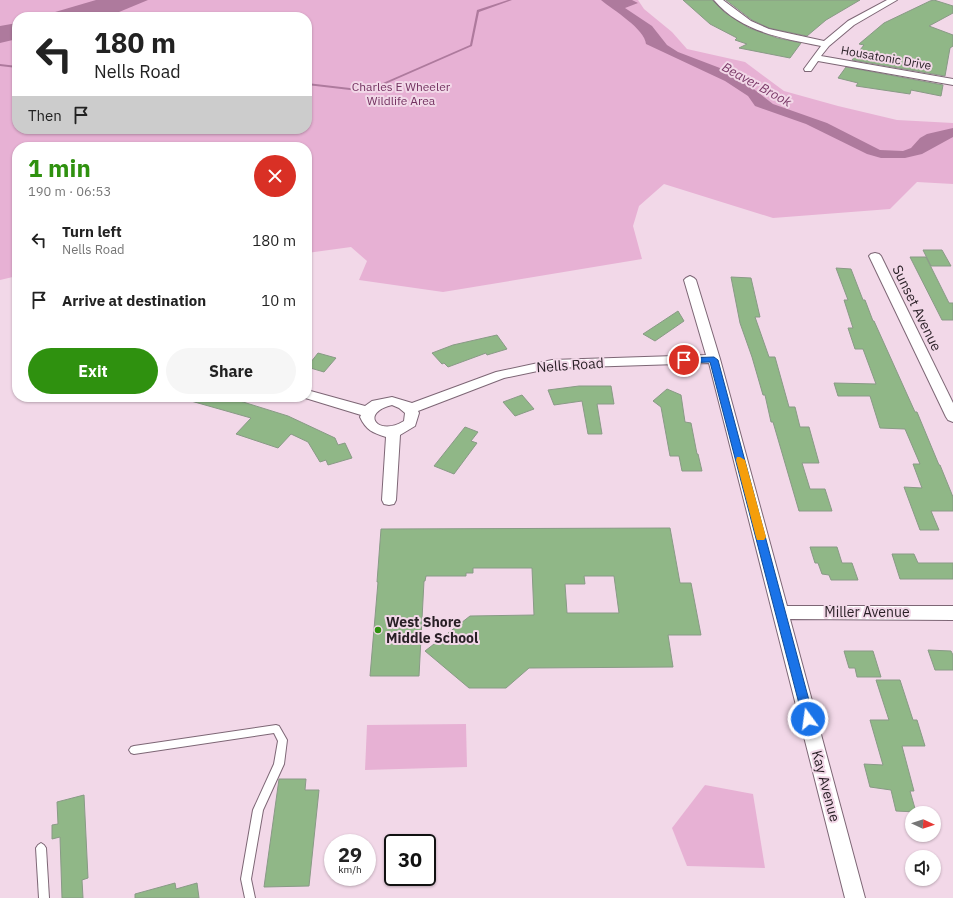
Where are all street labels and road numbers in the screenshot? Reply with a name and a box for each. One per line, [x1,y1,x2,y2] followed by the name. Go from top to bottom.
[840,42,933,73] street label: Housatonic Drive
[888,262,946,354] street label: Sunset Avenue
[536,354,604,376] street label: Nells Road
[824,603,910,621] street label: Miller Avenue
[808,748,844,824] street label: Kay Avenue

